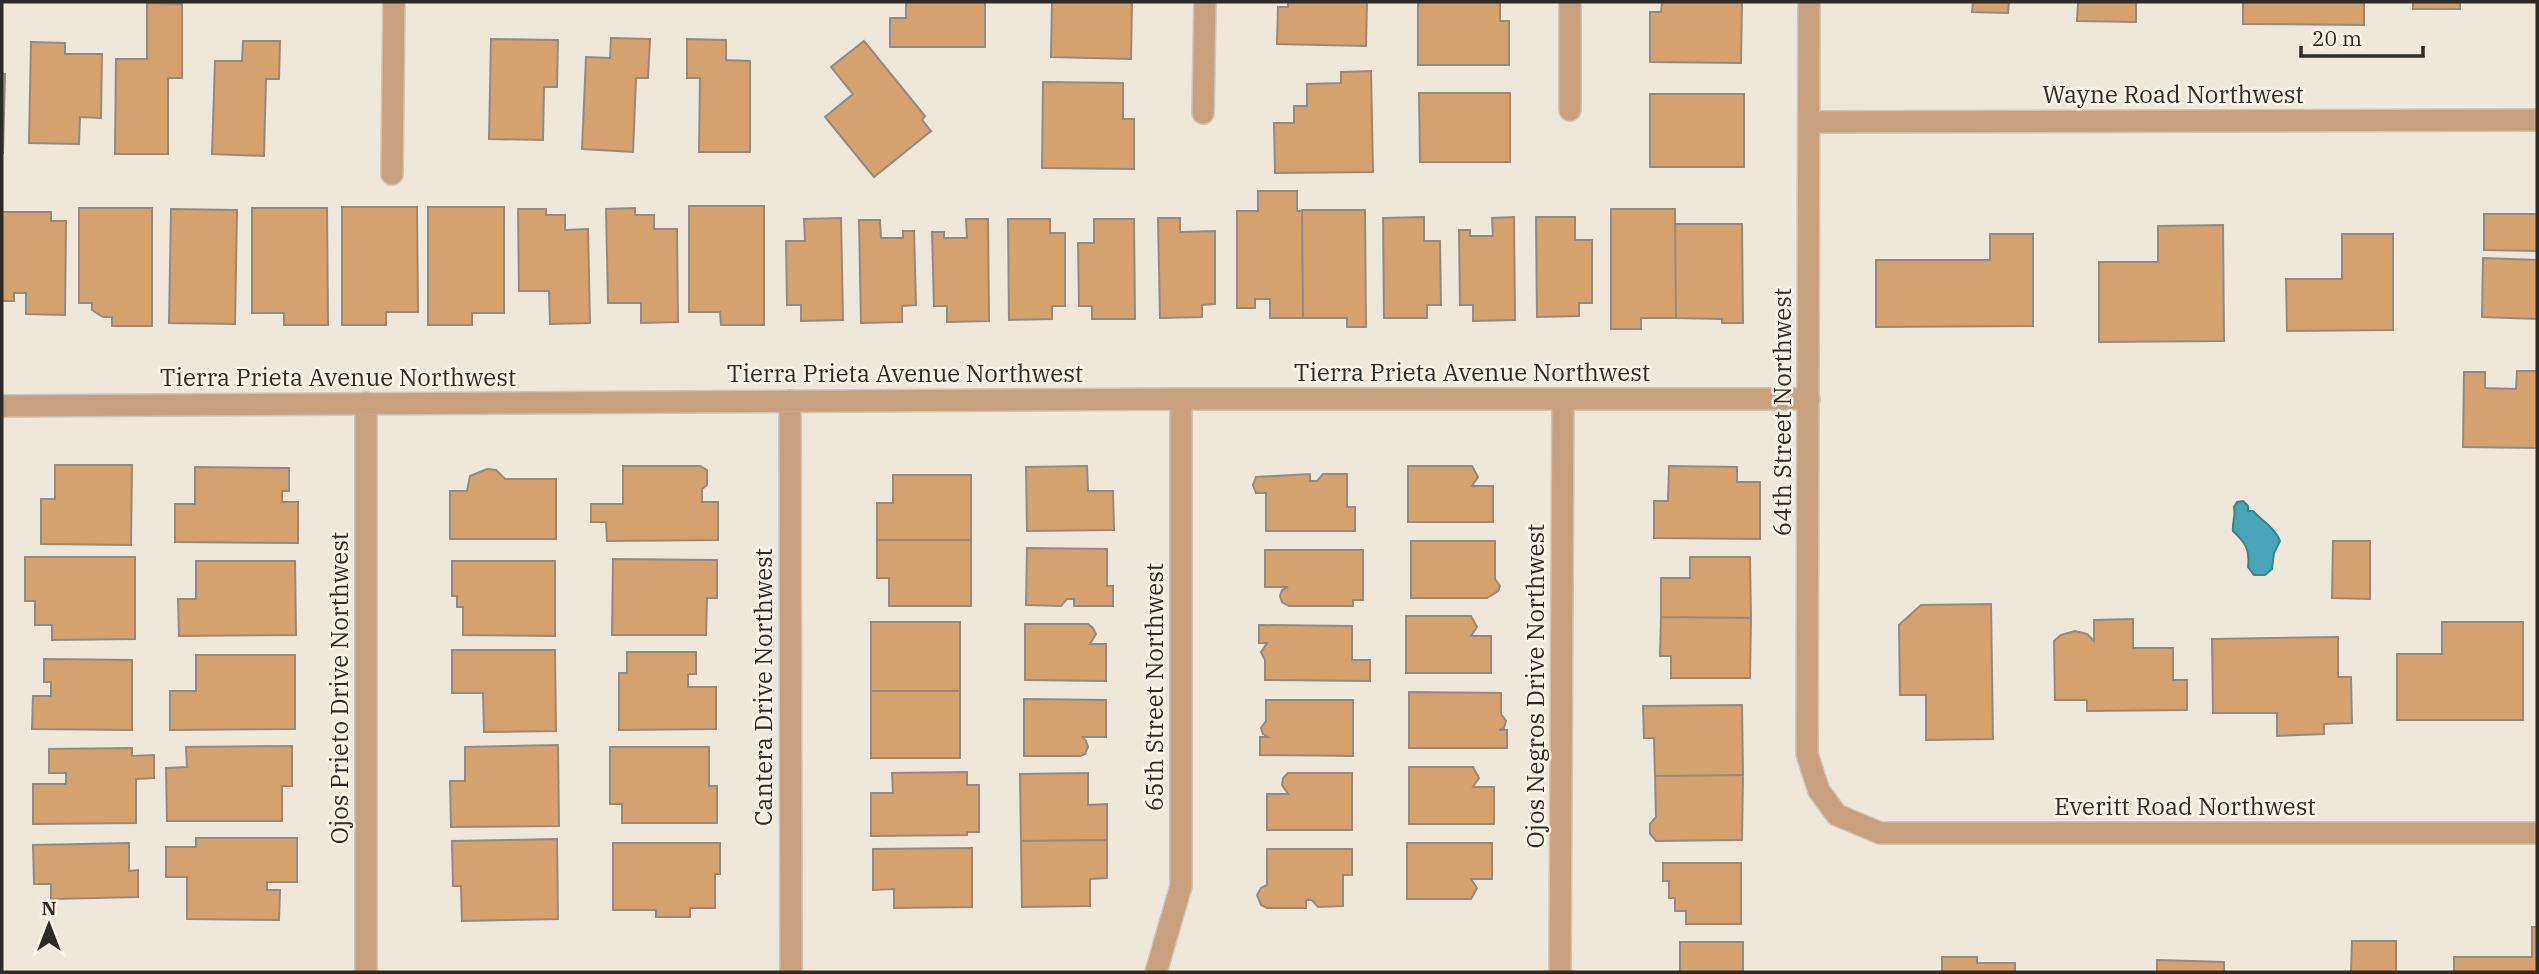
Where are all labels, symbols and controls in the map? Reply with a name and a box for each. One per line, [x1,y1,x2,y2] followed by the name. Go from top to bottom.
[2301,14,2424,58] scale bar
[2312,24,2362,52] text: 20 m
[2042,78,2304,110] street label: Wayne Road Northwest
[1766,288,1798,536] street label: 64th Street Northwest
[1294,356,1650,388] street label: Tierra Prieta Avenue Northwest
[727,357,1083,389] street label: Tierra Prieta Avenue Northwest
[160,361,516,393] street label: Tierra Prieta Avenue Northwest
[1519,524,1551,848] street label: Ojos Negros Drive Northwest
[323,532,355,844] street label: Ojos Prieto Drive Northwest
[747,548,779,826] street label: Cantera Drive Northwest
[1138,563,1170,811] street label: 65th Street Northwest
[2054,790,2316,822] street label: Everitt Road Northwest
[14,890,84,960] north arrow
[41,896,57,920] text: N

